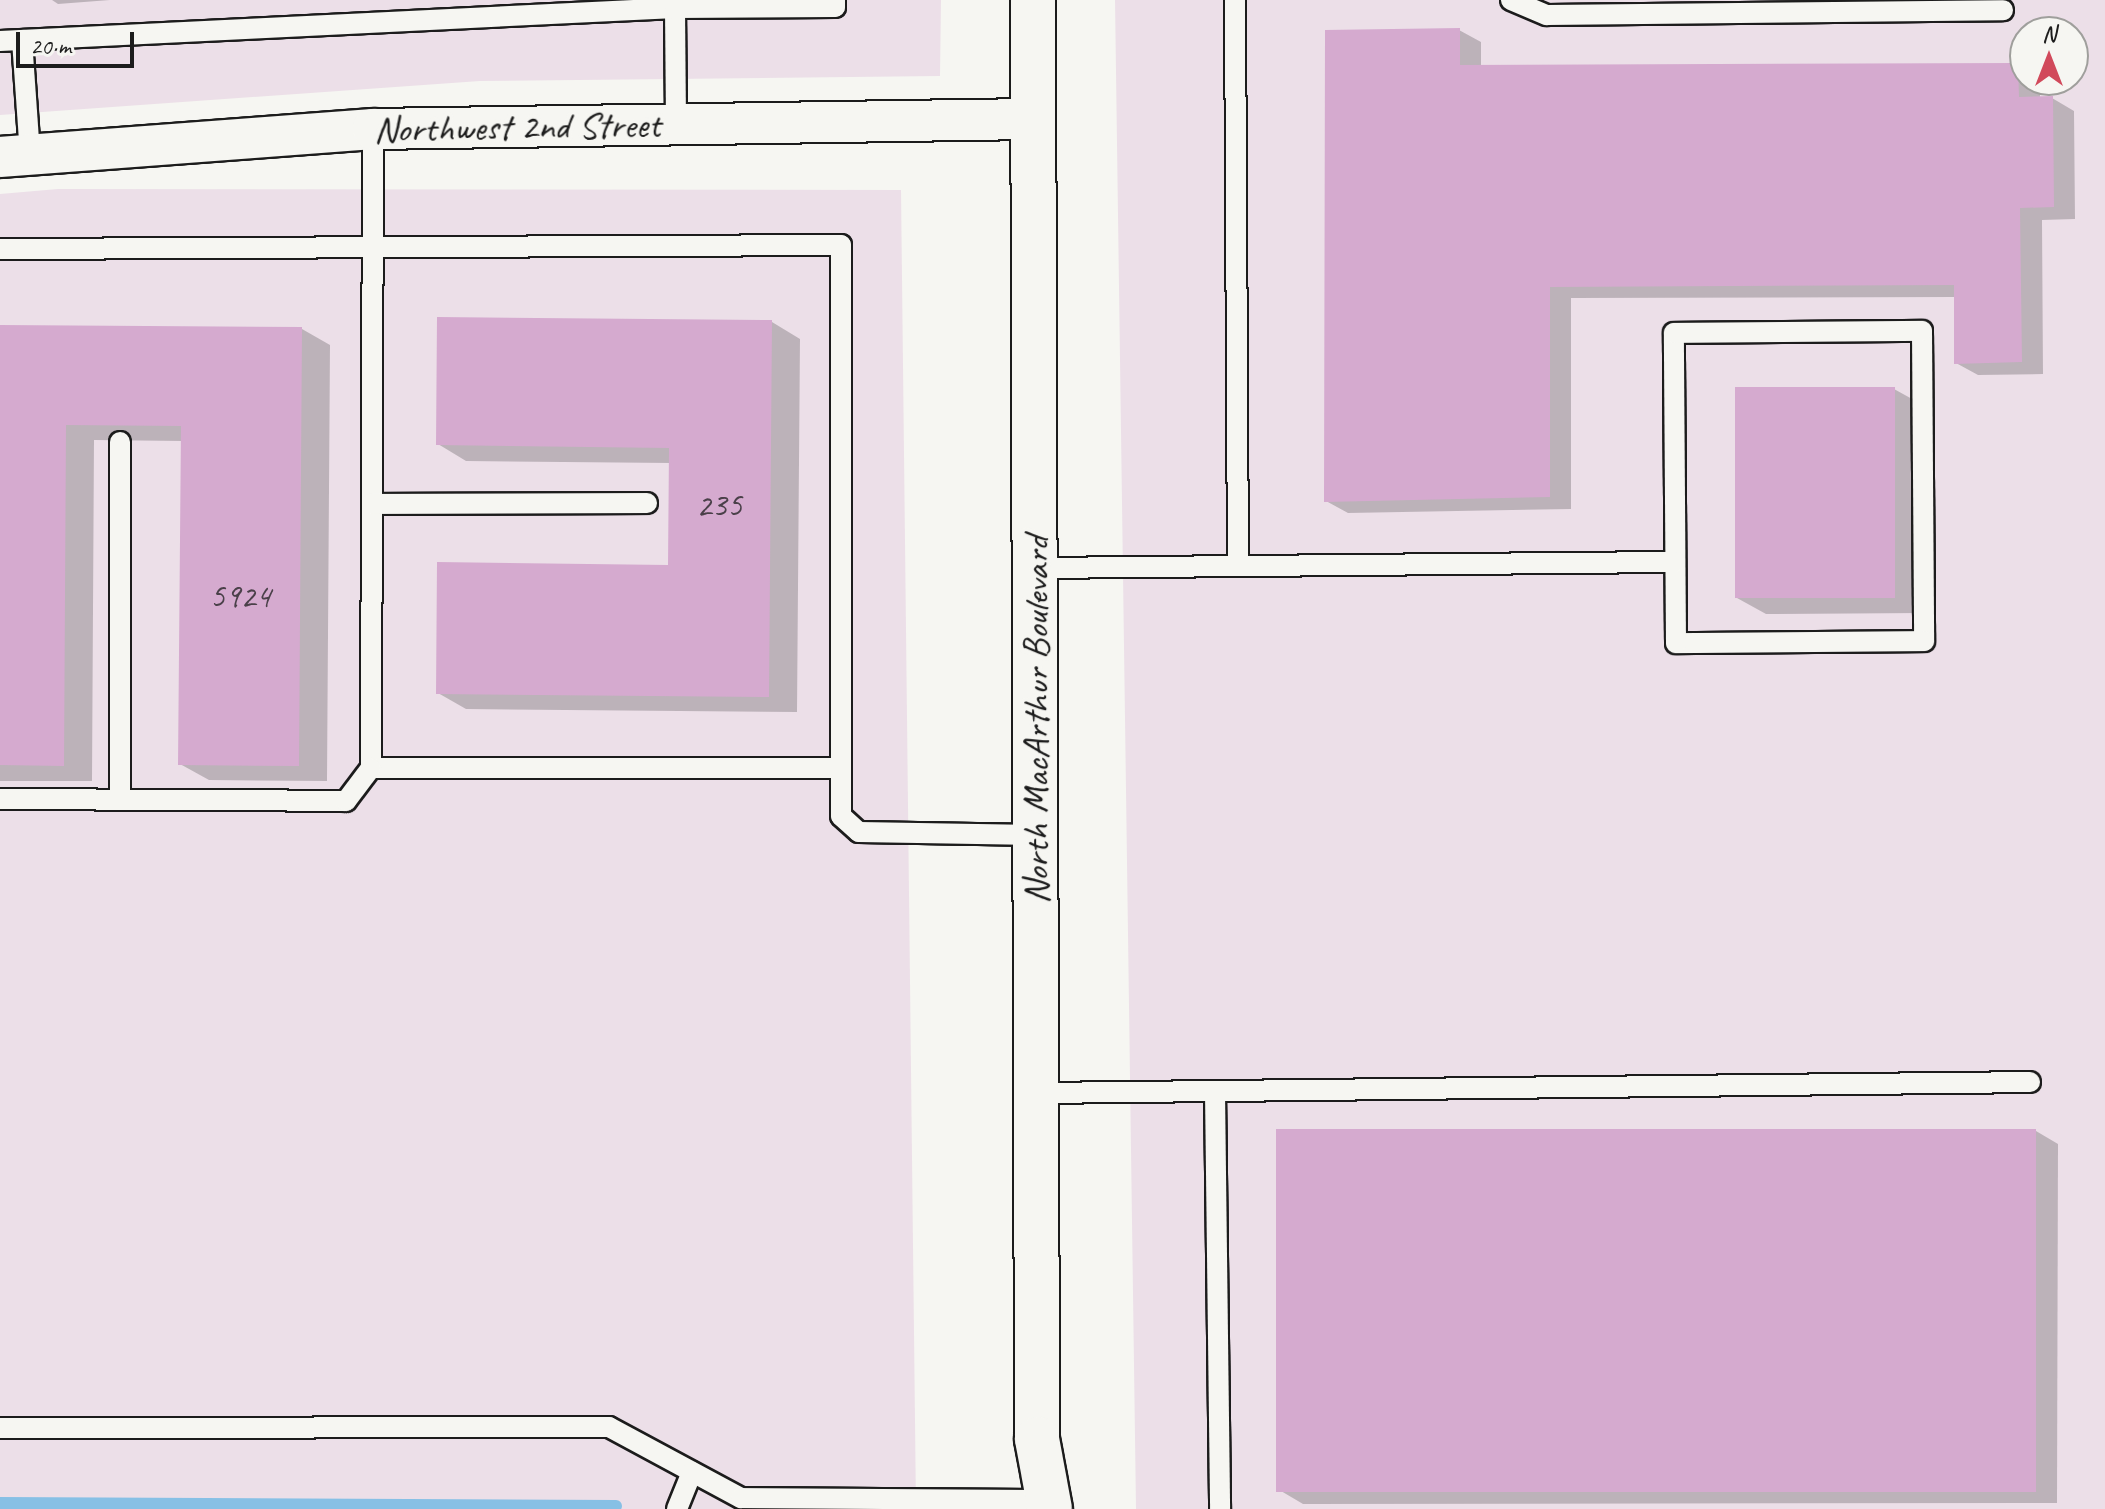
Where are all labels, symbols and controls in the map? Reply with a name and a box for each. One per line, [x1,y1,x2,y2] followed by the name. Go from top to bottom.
[20,16,138,66] scale bar
[2009,16,2089,96] north arrow
[2042,20,2056,48] text: N
[30,31,71,61] text: 20 m
[373,102,661,152] street label: Northwest 2nd Street
[696,485,742,525] house number: 235
[1013,535,1059,905] street label: North MacArthur Boulevard
[209,576,271,616] house number: 5924

